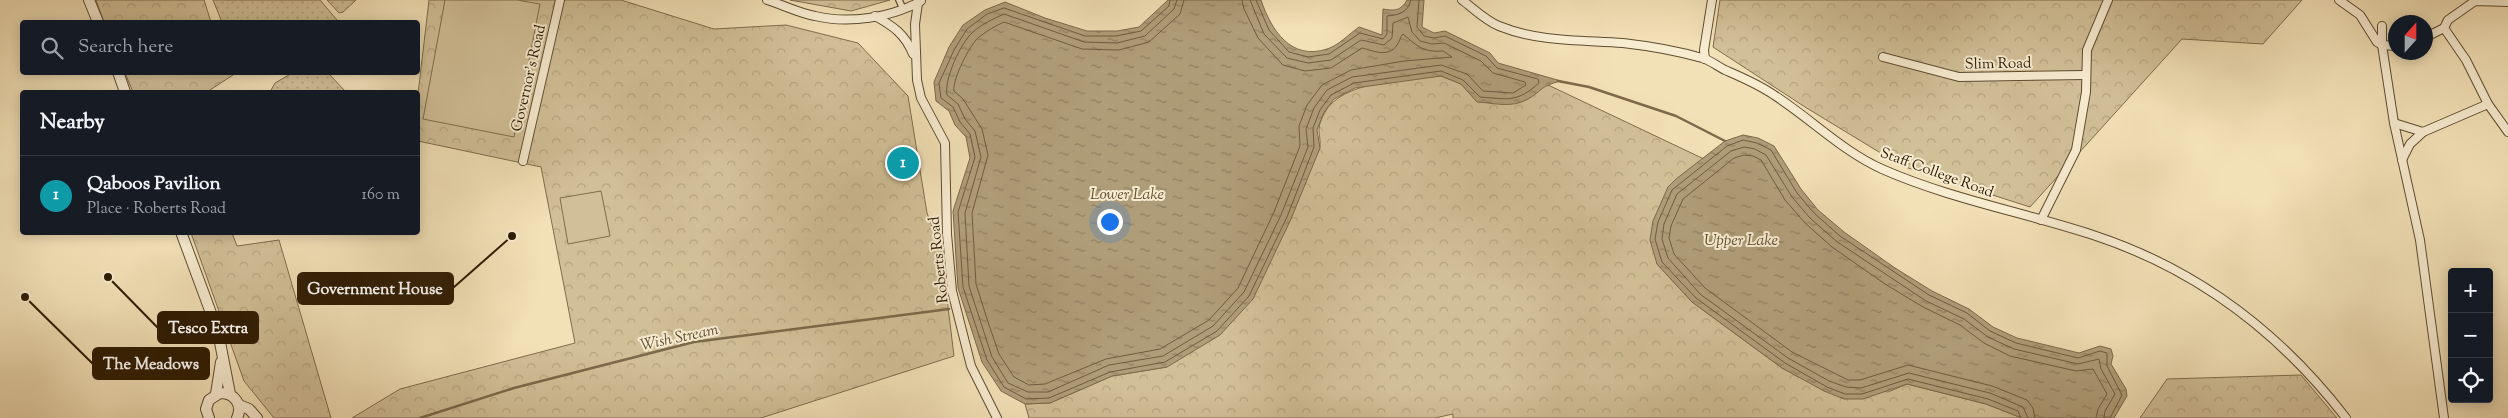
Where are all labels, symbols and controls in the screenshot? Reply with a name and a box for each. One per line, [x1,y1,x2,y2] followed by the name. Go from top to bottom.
[2388,15,2433,60] north arrow
[20,20,420,75] search box
[507,22,552,134] street label: Governor's Road
[38,34,66,62] icon: search
[78,34,173,61] text: Search here
[1964,53,2032,76] street label: Slim Road
[40,108,105,138] text: Nearby
[1877,143,1997,204] street label: Staff College Road
[887,144,919,182] pin: 1
[87,171,221,198] text: Qaboos Pavilion
[53,184,59,207] text: 1
[362,184,400,207] text: 160 m
[1090,184,1164,207] water label: Lower Lake
[87,198,226,221] text: Place · Roberts Road
[1097,209,1123,235] your location
[924,215,954,304] street label: Roberts Road
[1704,230,1778,253] water label: Upper Lake
[2448,268,2493,403] map controls
[2448,268,2493,313] button: +
[298,273,453,304] callout: Government House
[307,279,443,302] text: Government House
[158,312,258,343] callout: Tesco Extra
[2448,313,2493,358] button: −
[168,318,249,341] text: Tesco Extra
[638,319,721,358] water label: Wish Stream
[93,348,209,379] callout: The Meadows
[103,354,199,377] text: The Meadows
[2448,358,2493,403] button: locate

